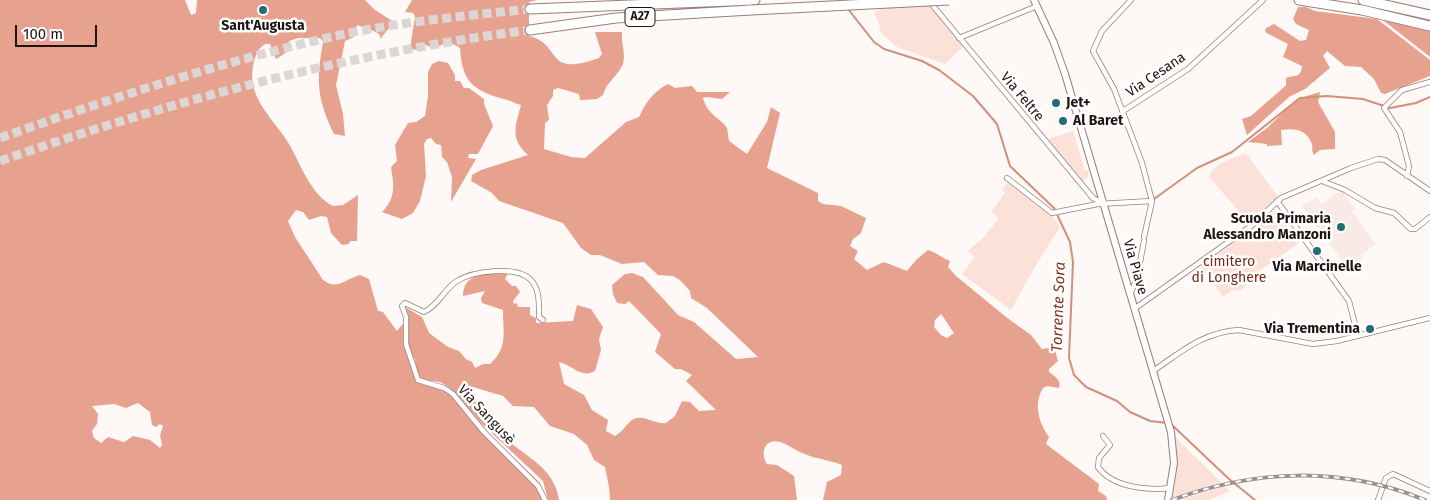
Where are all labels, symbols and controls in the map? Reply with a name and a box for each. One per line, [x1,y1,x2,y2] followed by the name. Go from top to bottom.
[257,4,269,16] marker: Sant'Augusta
[625,8,655,26] road number: A27
[18,15,100,47] scale bar
[221,18,305,34] place label: Sant'Augusta
[23,25,63,43] text: 100 m
[1123,49,1189,101] street label: Via Cesana
[997,69,1047,125] street label: Via Feltre
[1066,95,1090,111] place label: Jet+
[1050,97,1062,109] marker: Jet+
[1073,113,1123,129] place label: Al Baret
[1057,115,1069,127] marker: Al Baret
[1204,211,1331,243] place label: Scuola Primaria Alessandro Manzoni
[1335,221,1347,233] marker: Scuola Primaria Alessandro Manzoni
[1119,237,1151,297] street label: Via Piave
[1311,245,1323,257] marker: Via Marcinelle
[1192,254,1266,286] park label: cimitero di Longhere
[1272,259,1362,275] place label: Via Marcinelle
[1048,262,1070,352] water label: Torrente Sora
[1264,321,1360,337] place label: Via Trementina
[1364,323,1376,335] marker: Via Trementina
[454,381,518,449] street label: Via Sangusè

